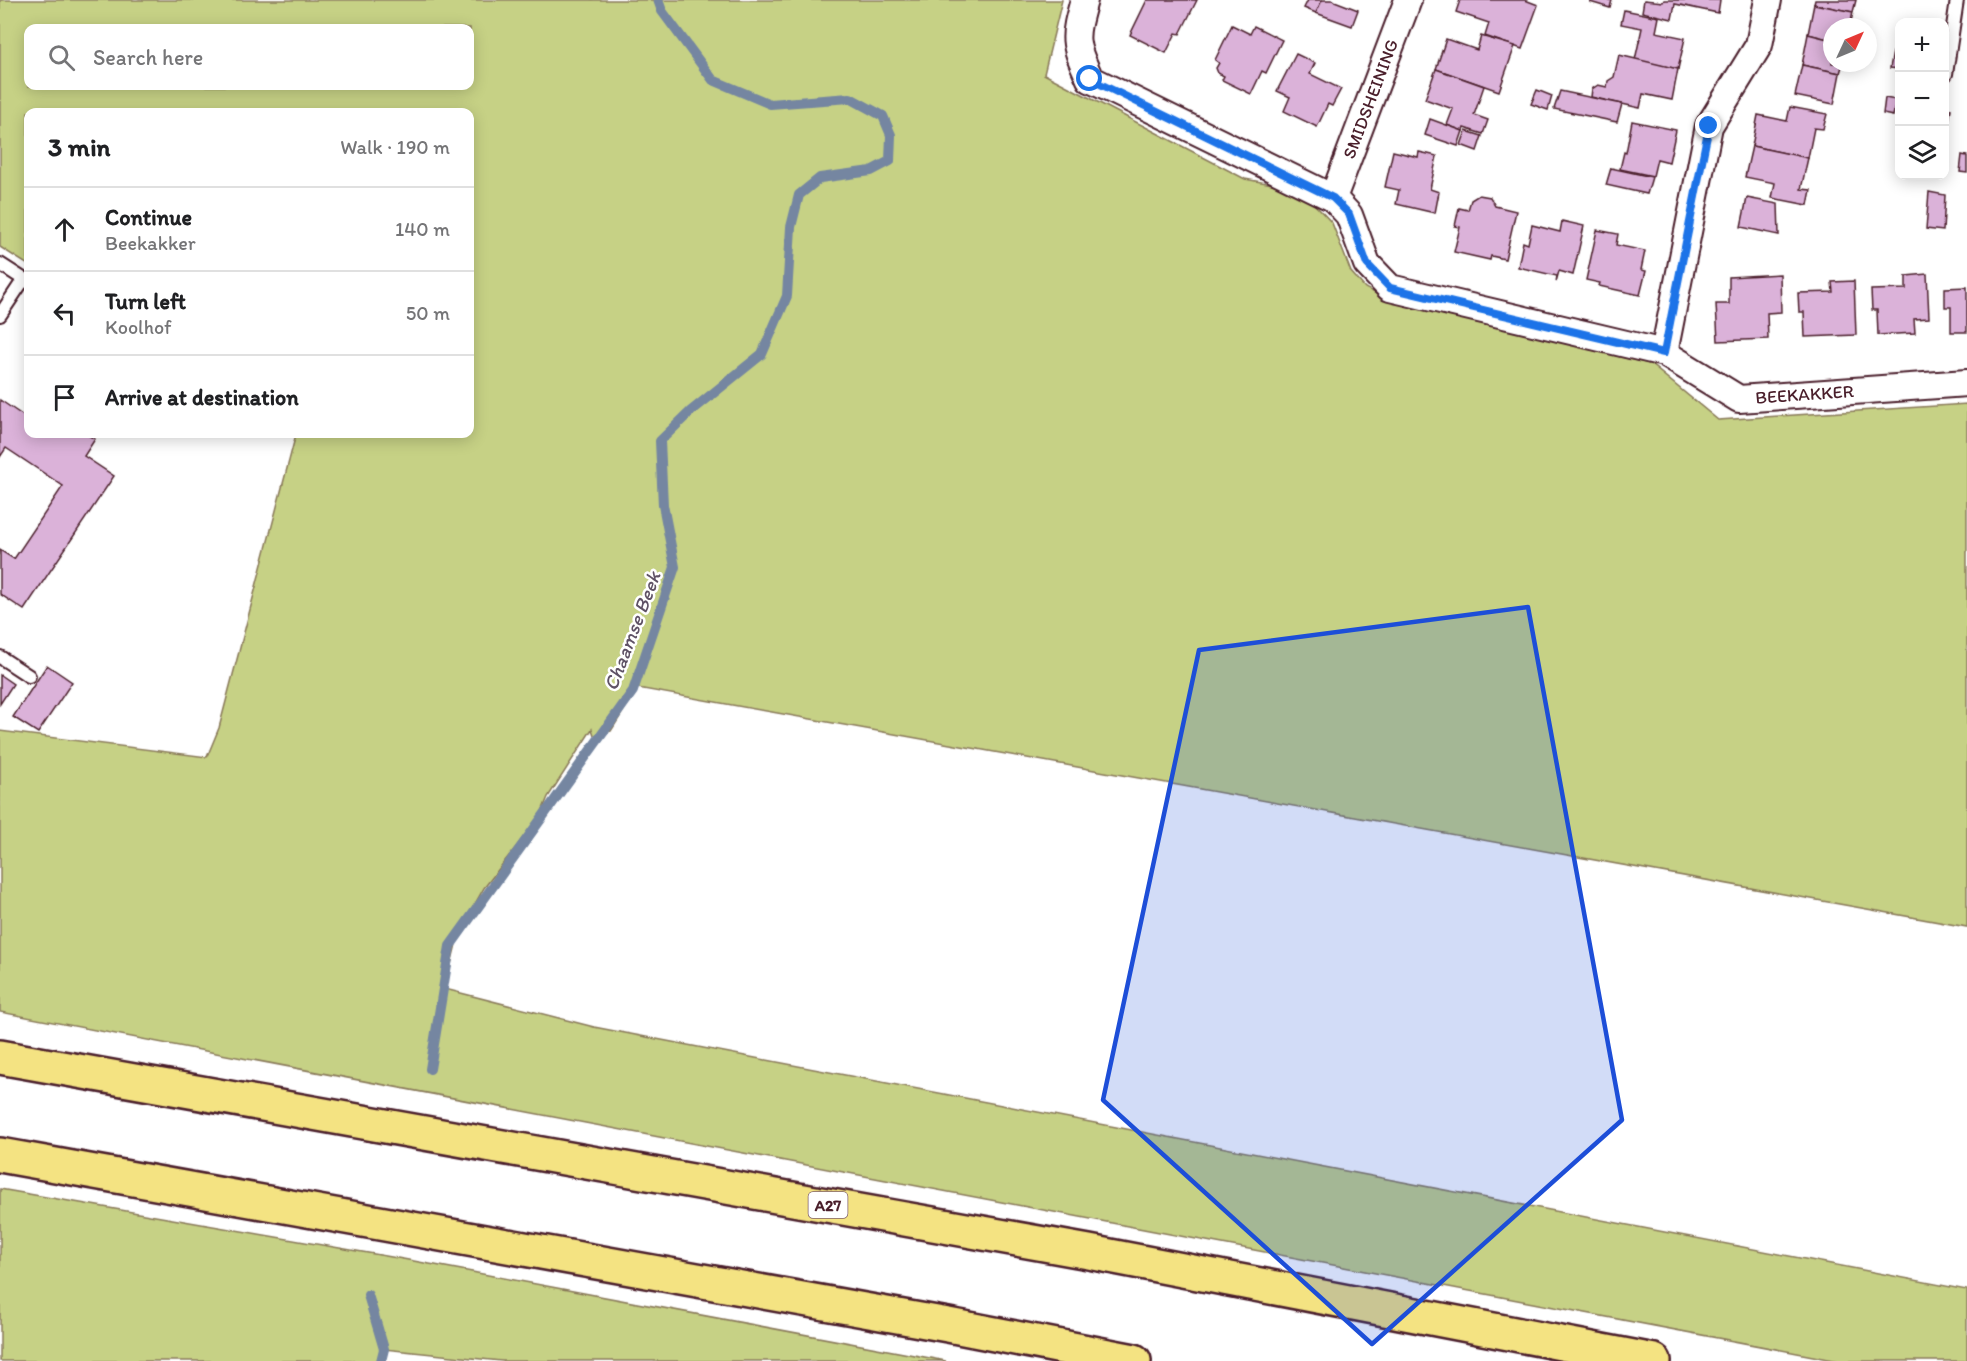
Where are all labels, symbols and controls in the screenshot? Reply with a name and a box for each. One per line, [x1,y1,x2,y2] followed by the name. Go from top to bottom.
[1823,18,1877,72] north arrow
[1895,18,1949,180] map controls
[1895,18,1949,72] button: +
[24,24,474,90] search box
[1338,36,1403,162] street label: SMIDSHEINING
[45,41,78,74] icon: search
[93,44,203,71] text: Search here
[1076,65,1102,91] route start
[1895,72,1949,126] button: −
[1695,112,1721,138] route end
[1895,126,1949,180] button: layers
[48,131,110,163] text: 3 min
[340,135,450,159] text: Walk · 190 m
[105,204,192,231] text: Continue
[48,213,81,246] icon: ahead
[395,217,450,241] text: 140 m
[105,231,196,255] text: Beekakker
[105,288,186,315] text: Turn left
[48,297,81,330] icon: left
[406,301,450,325] text: 50 m
[105,315,172,339] text: Koolhof
[1755,380,1855,409] street label: BEEKAKKER
[48,381,81,414] icon: arrive
[105,384,299,411] text: Arrive at destination
[598,567,666,694] water label: Chaamse Beek
[808,1192,848,1218] road number: A27

